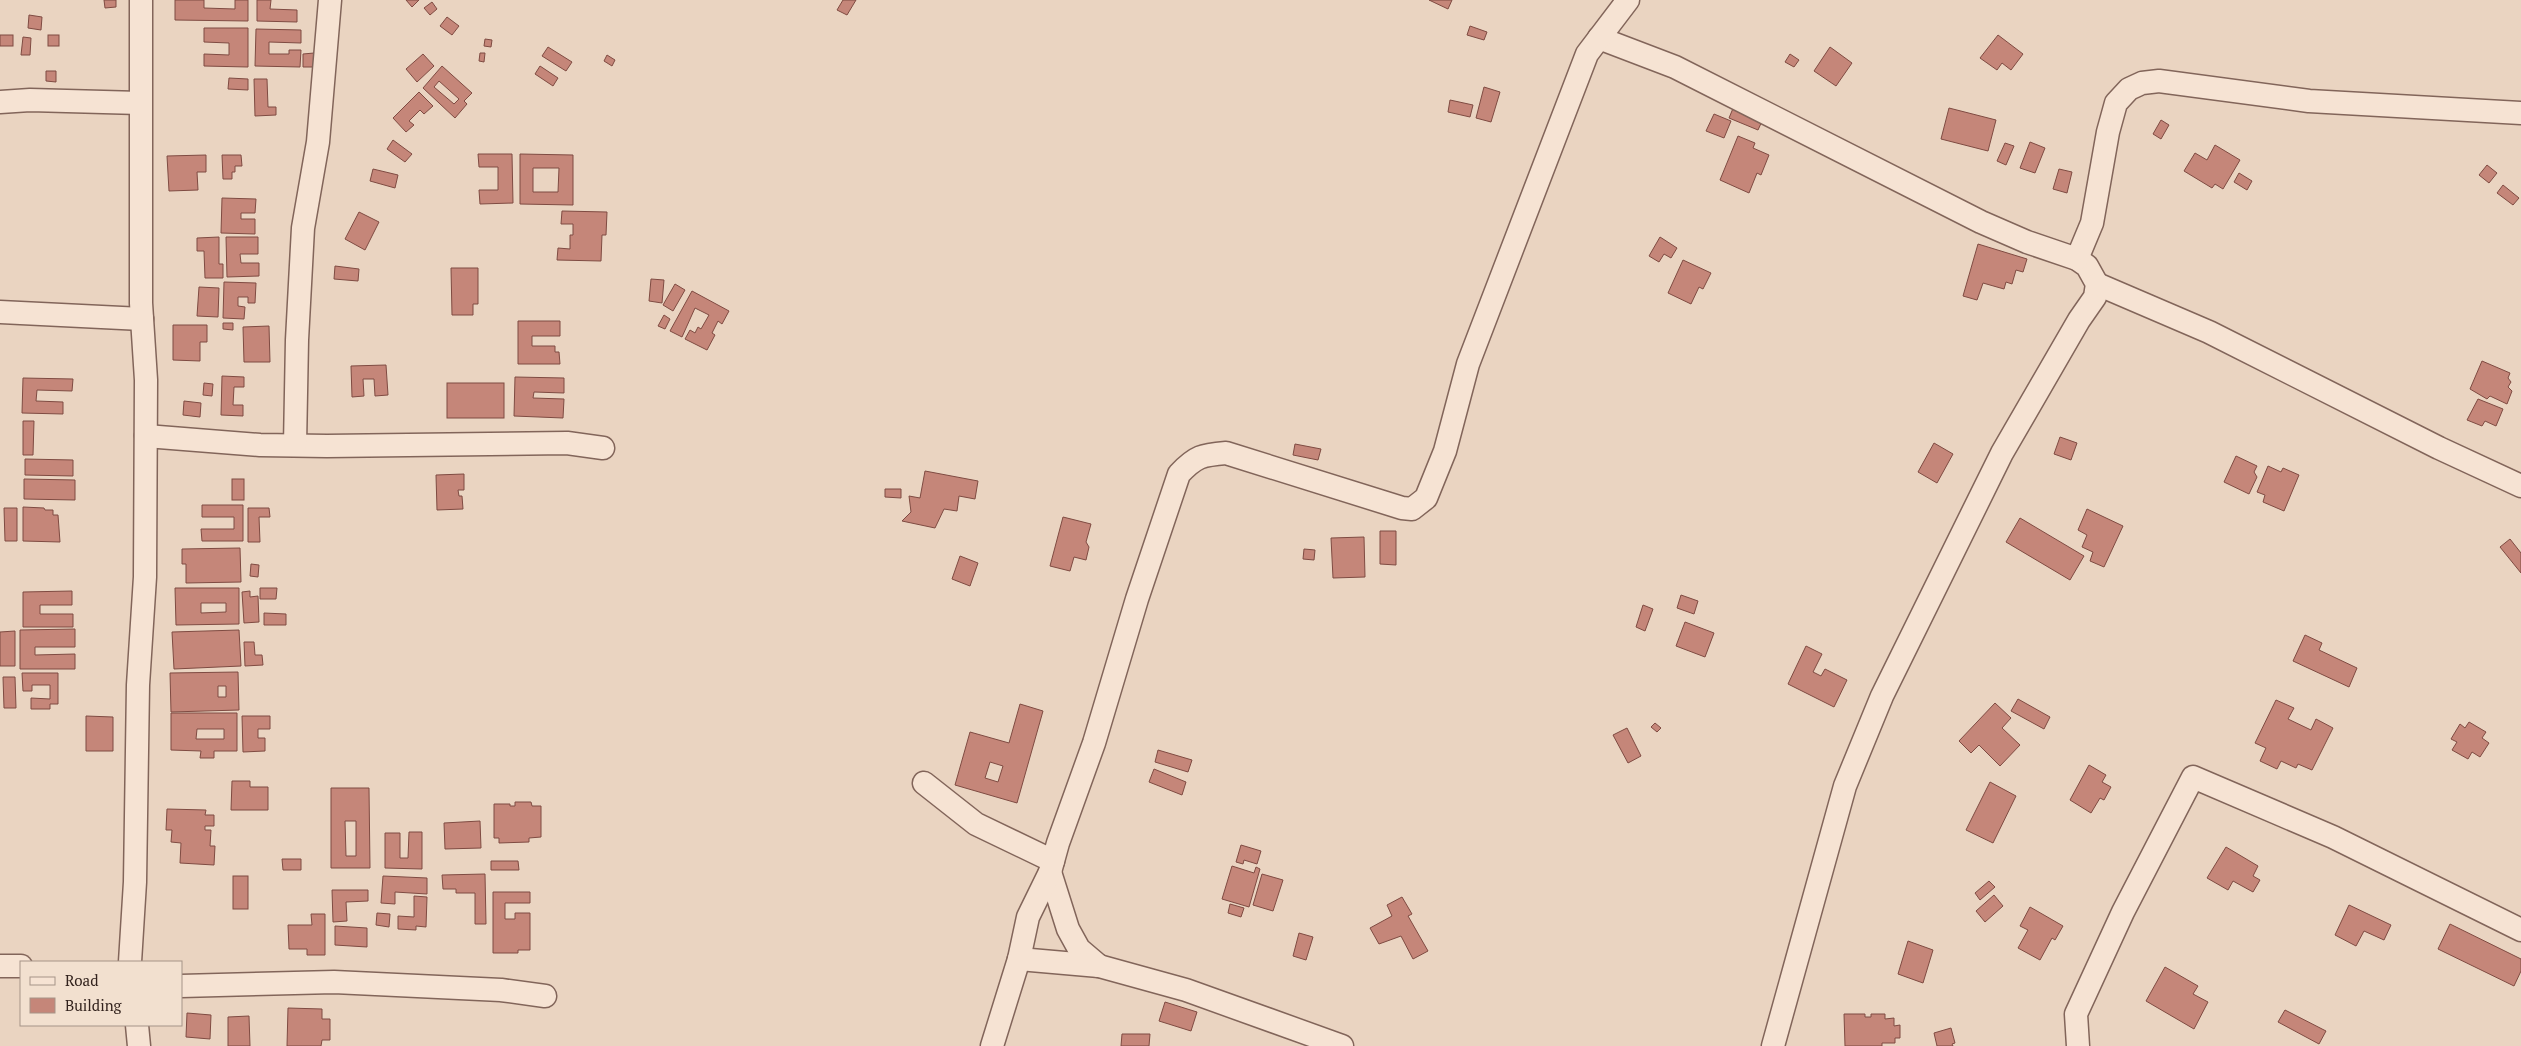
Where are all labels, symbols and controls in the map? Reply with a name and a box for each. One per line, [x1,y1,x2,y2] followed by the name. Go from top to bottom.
[20,961,182,1026] legend
[65,970,98,990] text: Road
[65,995,123,1015] text: Building

